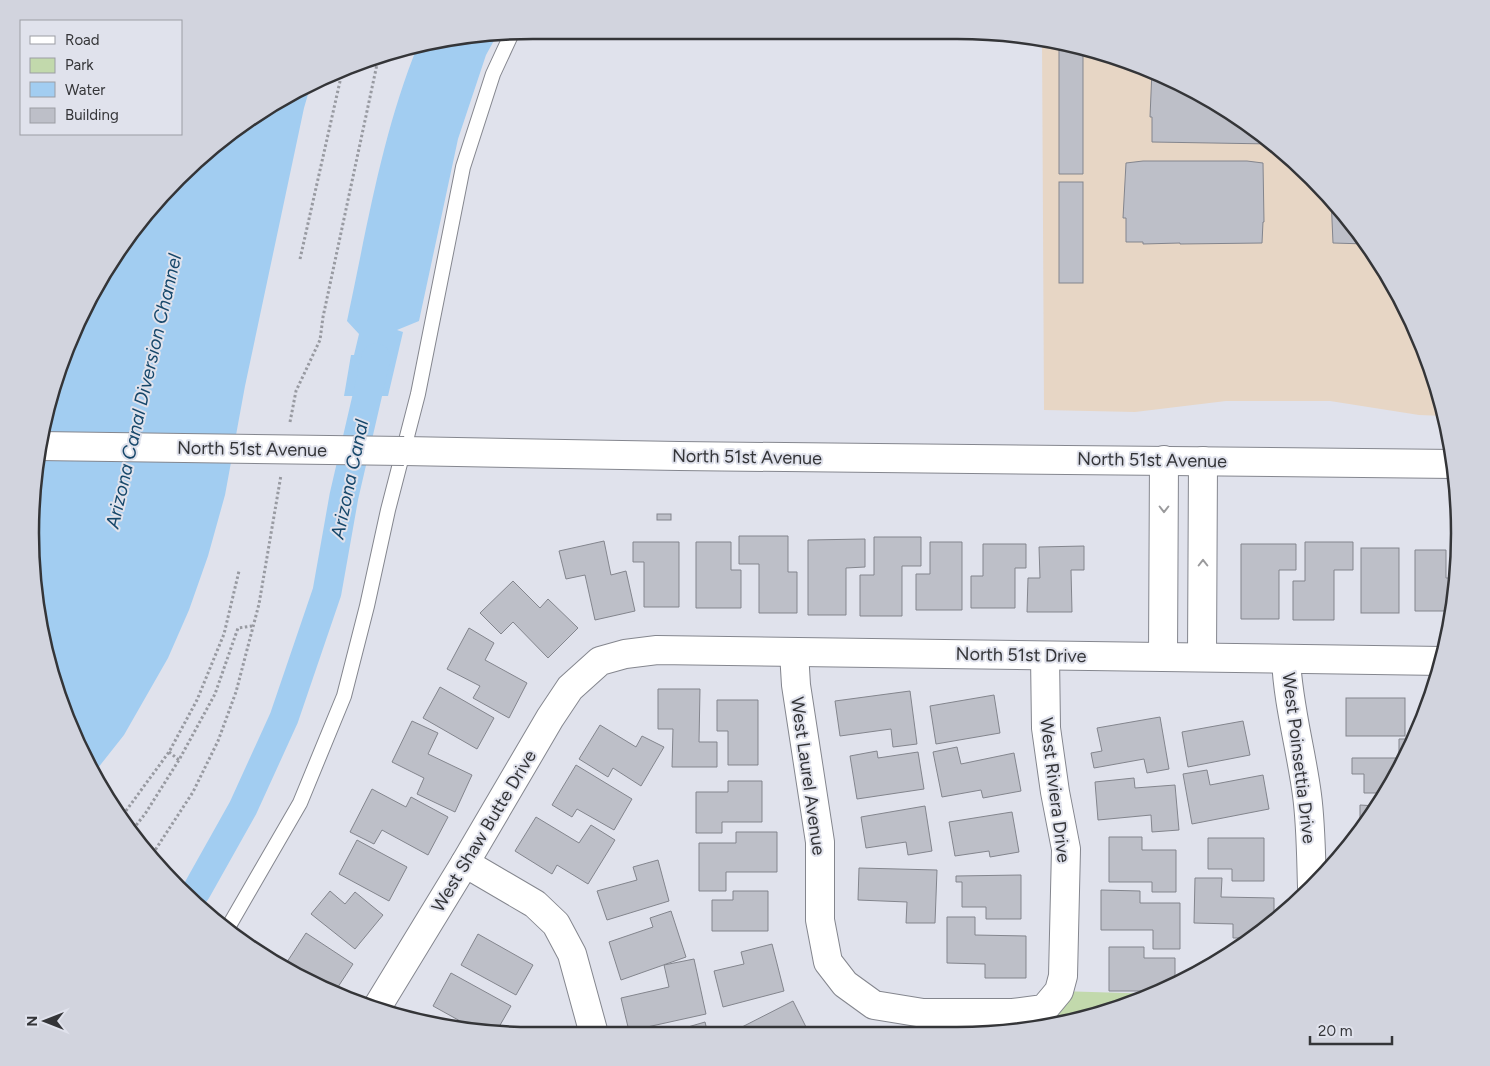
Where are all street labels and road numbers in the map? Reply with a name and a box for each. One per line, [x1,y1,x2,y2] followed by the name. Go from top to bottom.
[177,437,327,461] street label: North 51st Avenue
[672,445,822,469] street label: North 51st Avenue
[1077,448,1227,472] street label: North 51st Avenue
[955,643,1087,667] street label: North 51st Drive
[1278,671,1320,845] street label: West Poinsettia Drive
[786,695,830,857] street label: West Laurel Avenue
[1035,716,1075,864] street label: West Riviera Drive
[427,746,541,916] street label: West Shaw Butte Drive

